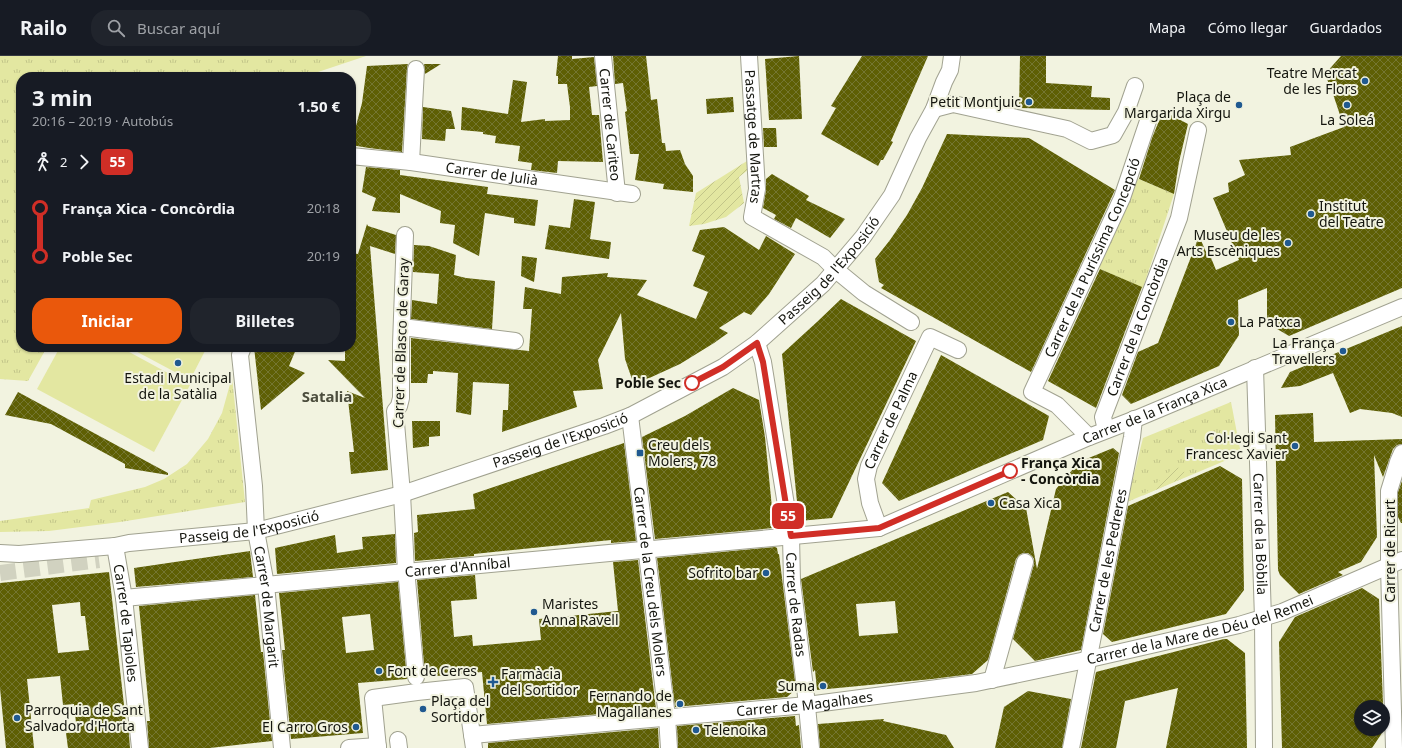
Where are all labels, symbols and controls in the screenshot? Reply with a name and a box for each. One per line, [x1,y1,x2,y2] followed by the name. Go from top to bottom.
[91,10,371,46] search box
[20,15,67,41] text: Railo
[105,17,127,39] icon: search
[137,18,220,38] text: Buscar aquí
[1149,18,1186,37] text: Mapa
[1208,18,1288,37] text: Cómo llegar
[1310,18,1382,37] text: Guardados
[1267,63,1357,98] place label: Teatre Mercat de les Flors
[595,67,626,182] street label: Carrer de Cariteo
[741,69,767,206] street label: Passatge de Martras
[1360,76,1370,86] marker: Teatre Mercat de les Flors
[32,82,93,112] text: 3 min
[1124,87,1231,122] place label: Plaça de Margarida Xirgu
[930,92,1021,111] place label: Petit Montjuic
[298,96,340,116] text: 1.50 €
[1024,97,1034,107] marker: Petit Montjuic
[1234,100,1244,110] marker: Plaça de Margarida Xirgu
[1342,100,1352,110] marker: La Soleá
[1320,110,1374,129] place label: La Soleá
[32,112,173,130] text: 20:16 – 20:19 · Autobús
[32,151,54,173] icon: walk
[73,151,95,173] icon: forward
[109,152,125,171] text: 55
[60,153,67,171] text: 2
[1039,155,1144,360] street label: Carrer de la Puríssima Concepció
[444,157,539,189] street label: Carrer de Julià
[1319,196,1384,231] place label: Institut del Teatre
[62,198,235,218] text: França Xica - Concòrdia
[307,199,340,217] text: 20:18
[1306,209,1316,219] marker: Institut del Teatre
[774,212,884,329] street label: Passeig de l'Exposició
[1177,225,1280,260] place label: Museu de les Arts Escèniques
[1283,238,1293,248] marker: Museu de les Arts Escèniques
[62,246,132,266] text: Poble Sec
[307,247,340,265] text: 20:19
[1102,254,1172,399] street label: Carrer de la Concòrdia
[388,257,413,428] street label: Carrer de Blasco de Garay
[32,298,182,344] button: Iniciar
[190,298,340,344] button: Billetes
[1239,312,1301,331] place label: La Patxca
[1226,317,1236,327] marker: La Patxca
[1272,333,1335,368] place label: La França Travellers
[1338,346,1348,356] marker: La França Travellers
[173,358,183,368] marker: Estadi Municipal de la Satàlia
[124,368,232,403] place label: Estadi Municipal de la Satàlia
[859,368,922,472] street label: Carrer de Palma
[1079,372,1230,448] street label: Carrer de la França Xica
[615,373,681,392] place label: Poble Sec
[684,375,700,391] marker: Poble Sec
[302,386,352,406] district label: Satalia
[490,408,631,472] street label: Passeig de l'Exposició
[1186,428,1287,463] place label: Col·legi Sant Francesc Xavier
[648,435,717,470] place label: Creu dels Molers, 78
[1290,441,1300,451] marker: Col·legi Sant Francesc Xavier
[635,448,645,458] marker: Creu dels Molers, 78
[1021,453,1101,488] place label: França Xica - Concòrdia
[1002,463,1018,479] marker: França Xica - Concòrdia
[1249,473,1272,595] street label: Carrer de la Bòbila
[630,486,672,678] street label: Carrer de la Creu dels Molers
[1084,487,1131,634] street label: Carrer de les Pedreres
[999,493,1060,512] place label: Casa Xica
[986,498,996,508] marker: Casa Xica
[1380,499,1399,603] street label: Carrer de Ricart
[770,503,806,529] line badge: 55
[178,505,321,547] street label: Passeig de l'Exposició
[780,506,796,525] text: 55
[250,544,284,669] street label: Carrer de Margarit
[404,552,511,581] street label: Carrer d'Anníbal
[782,552,811,658] street label: Carrer de Radas
[109,562,143,684] street label: Carrer de Tapioles
[688,563,758,582] place label: Sofrito bar
[761,568,771,578] marker: Sofrito bar
[1085,590,1316,668] street label: Carrer de la Mare de Déu del Remei
[542,594,619,629] place label: Maristes Anna Ravell
[529,607,539,617] marker: Maristes Anna Ravell
[387,661,477,680] place label: Font de Ceres
[501,664,578,699] place label: Farmàcia del Sortidor
[374,666,384,676] marker: Font de Ceres
[778,676,815,695] place label: Suma
[488,677,498,687] marker: Farmàcia del Sortidor
[818,681,828,691] marker: Suma
[589,686,672,721] place label: Fernando de Magallanes
[735,686,874,720] street label: Carrer de Magalhaes
[431,691,489,726] place label: Plaça del Sortidor
[675,699,685,709] marker: Fernando de Magallanes
[25,700,143,735] place label: Parroquia de Sant Salvador d'Horta
[1354,700,1390,736] map controls
[1354,700,1390,736] button: layers
[418,704,428,714] marker: Plaça del Sortidor
[12,713,22,723] marker: Parroquia de Sant Salvador d'Horta
[262,717,348,736] place label: El Carro Gros
[704,720,766,739] place label: Telenoika
[351,722,361,732] marker: El Carro Gros
[691,725,701,735] marker: Telenoika

